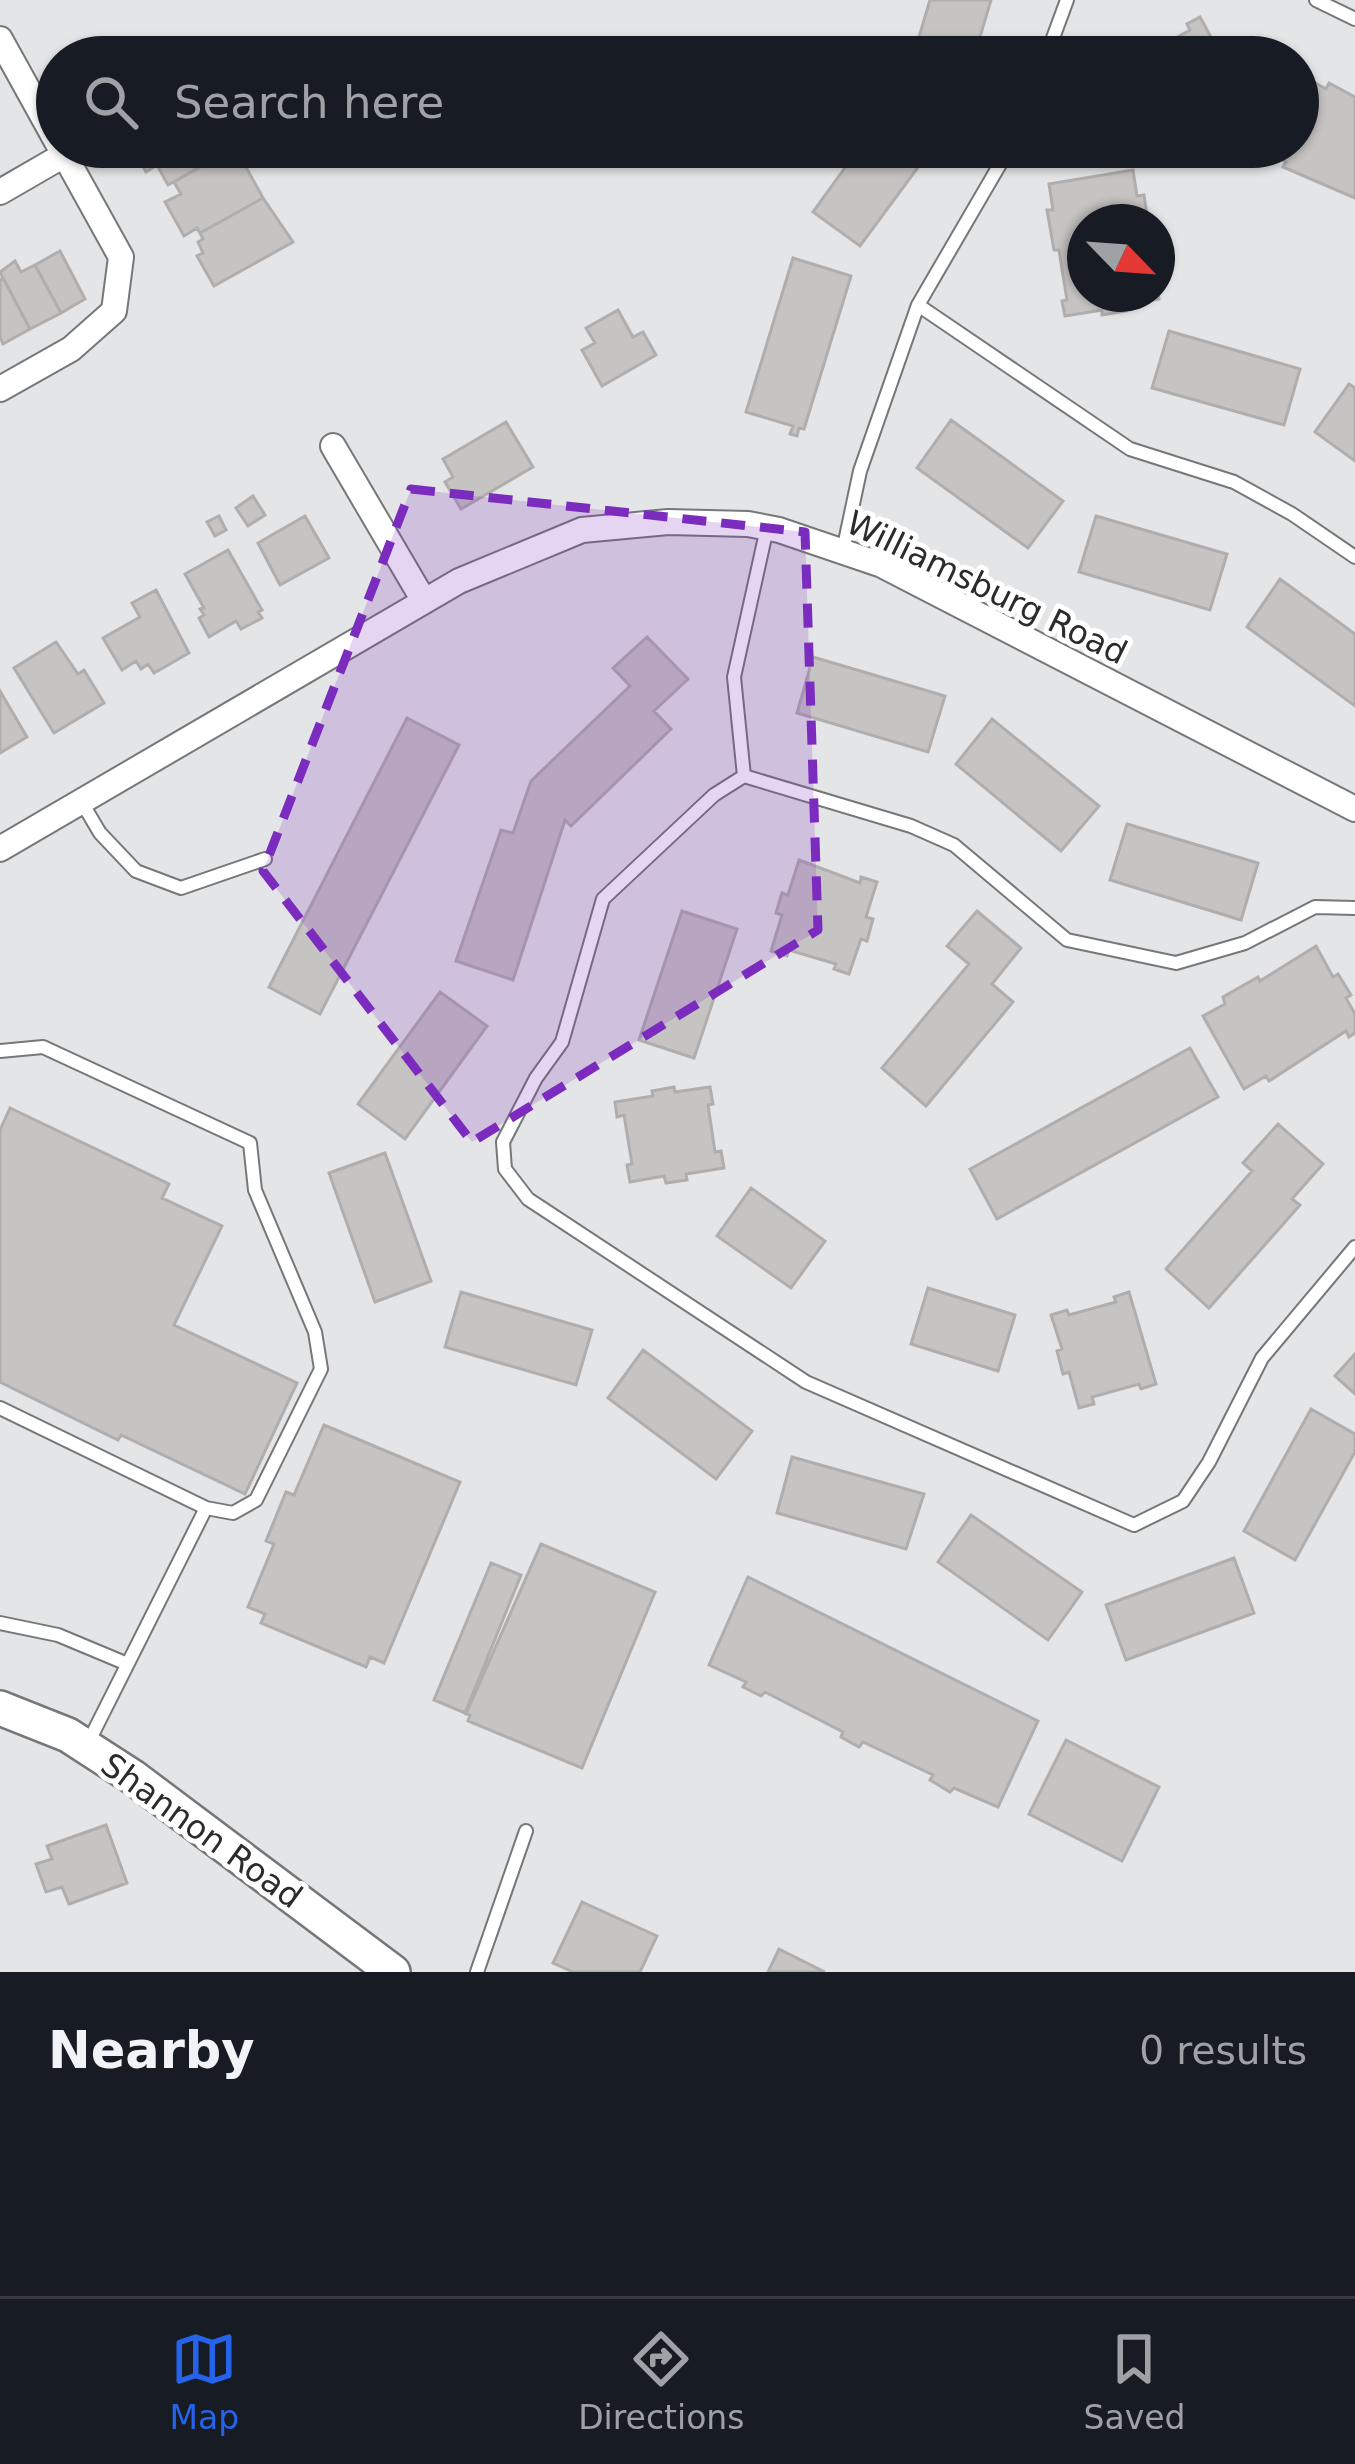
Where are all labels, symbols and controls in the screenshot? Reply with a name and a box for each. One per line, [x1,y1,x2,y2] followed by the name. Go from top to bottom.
[36,36,1319,168] search box
[78,69,144,135] icon: search
[174,76,444,129] text: Search here
[1067,204,1175,312] north arrow
[840,503,1133,672] street label: Williamsburg Road
[94,1745,310,1916] street label: Shannon Road
[48,2021,255,2080] text: Nearby
[1139,2028,1307,2073] text: 0 results
[170,2326,239,2437] tab: Map
[578,2326,744,2437] tab: Directions
[1084,2326,1185,2437] tab: Saved

